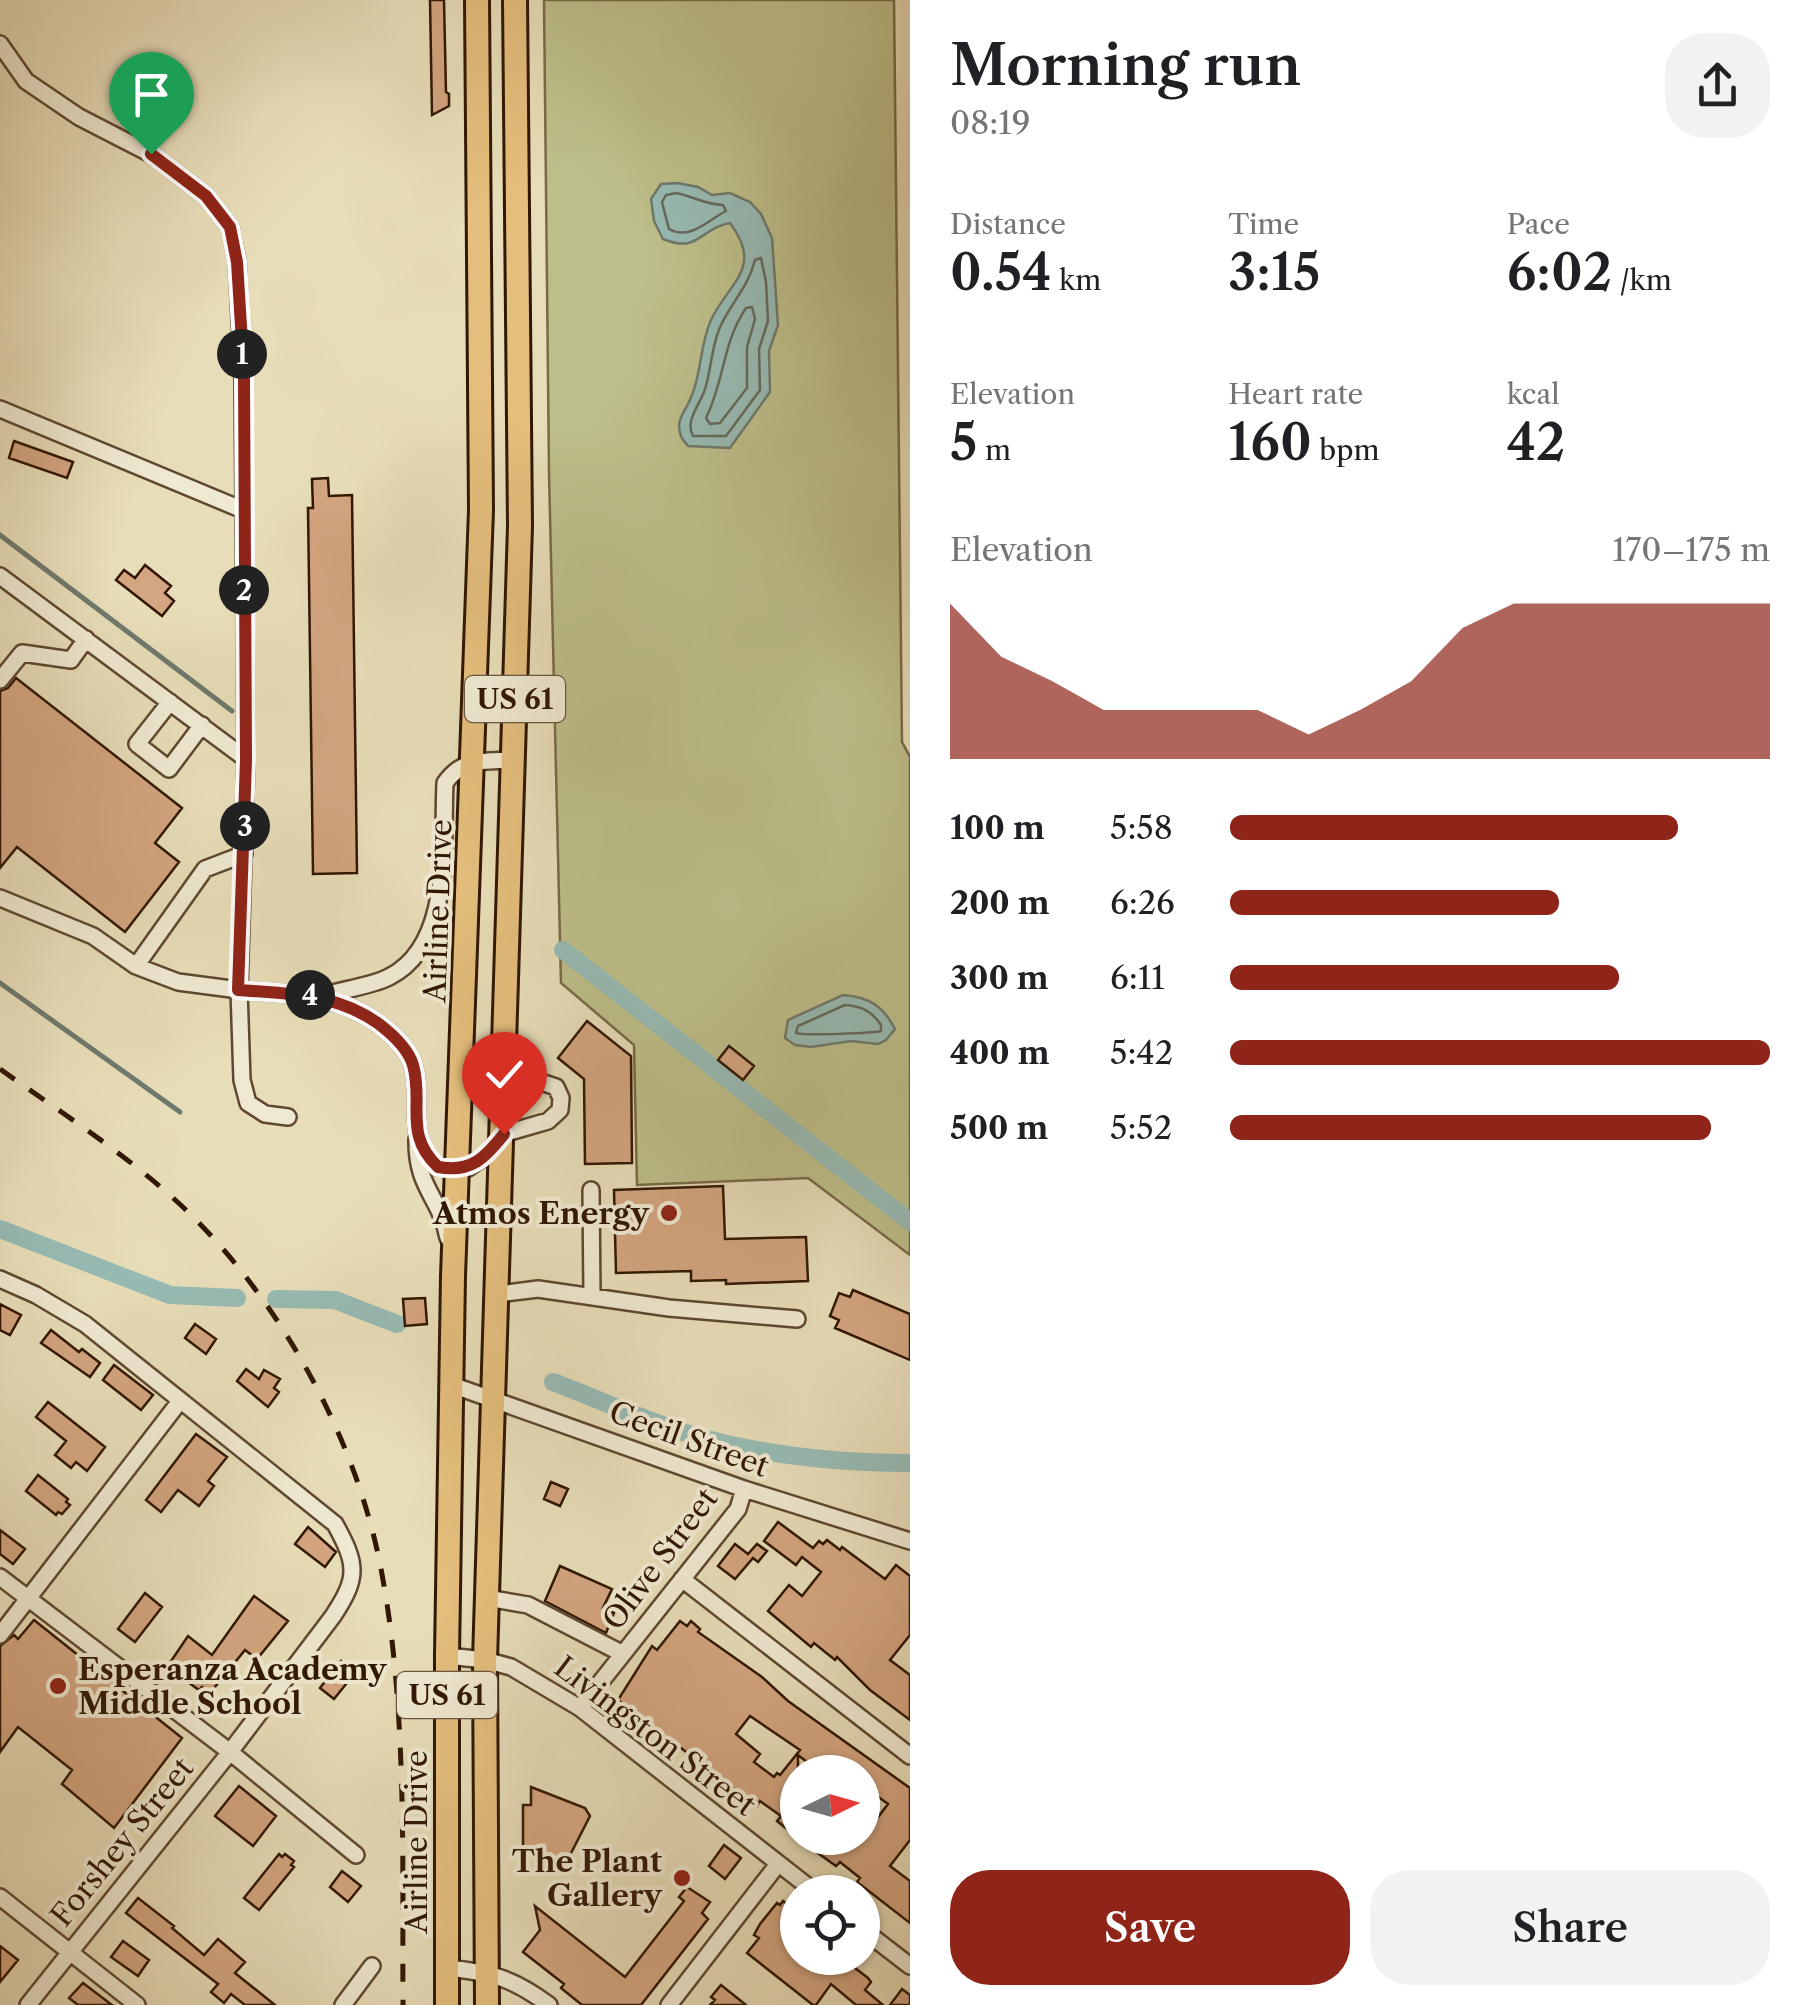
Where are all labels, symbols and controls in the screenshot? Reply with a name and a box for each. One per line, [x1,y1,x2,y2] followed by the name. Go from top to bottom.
[950,32,1301,99] text: Morning run
[1665,33,1770,138] button: share
[109,52,194,155] pin
[124,67,179,122] icon: arrive
[950,103,1030,142] text: 08:19
[950,207,1066,241] text: Distance
[1228,207,1299,241] text: Time
[1507,207,1570,241] text: Pace
[950,241,1052,303] text: 0.54
[1228,241,1320,303] text: 3:15
[1507,241,1612,303] text: 6:02
[1052,263,1101,297] text: km
[1612,263,1672,297] text: /km
[217,329,267,379] pin: 1
[236,337,248,371] text: 1
[950,377,1075,411] text: Elevation
[1228,377,1363,411] text: Heart rate
[1507,377,1560,411] text: kcal
[950,411,977,473] text: 5
[1228,411,1312,473] text: 160
[1507,411,1565,473] text: 42
[977,433,1011,467] text: m
[1312,433,1380,467] text: bpm
[950,530,1093,569] text: Elevation
[1612,530,1770,569] text: 170–175 m
[219,565,269,615] pin: 2
[236,573,252,607] text: 2
[465,676,565,722] road number: US 61
[220,801,270,851] pin: 3
[950,808,1045,847] text: 100 m
[1110,808,1173,847] text: 5:58
[237,809,253,843] text: 3
[416,819,460,1004] street label: Airline Drive
[950,883,1050,922] text: 200 m
[1110,883,1175,922] text: 6:26
[950,958,1049,997] text: 300 m
[1110,958,1165,997] text: 6:11
[285,970,335,1020] pin: 4
[302,978,318,1012] text: 4
[462,1032,547,1135] pin
[950,1033,1050,1072] text: 400 m
[1110,1033,1173,1072] text: 5:42
[477,1047,532,1102] icon: check
[950,1108,1048,1147] text: 500 m
[1110,1108,1172,1147] text: 5:52
[432,1195,651,1232] place label: Atmos Energy
[658,1202,680,1224] marker: Atmos Energy
[604,1393,774,1485] street label: Cecil Street
[595,1481,725,1637] street label: Olive Street
[547,1648,763,1824] street label: Livingston Street
[78,1651,388,1722] place label: Esperanza Academy Middle School
[397,1672,497,1718] road number: US 61
[47,1675,69,1697] marker: Esperanza Academy Middle School
[43,1750,201,1934] street label: Forshey Street
[398,1750,435,1935] street label: Airline Drive
[780,1755,880,1855] north arrow
[780,1755,880,1975] map controls
[512,1843,664,1914] place label: The Plant Gallery
[671,1867,693,1889] marker: The Plant Gallery
[950,1870,1350,1985] button: Save
[1370,1870,1770,1985] button: Share
[780,1875,880,1975] button: locate

